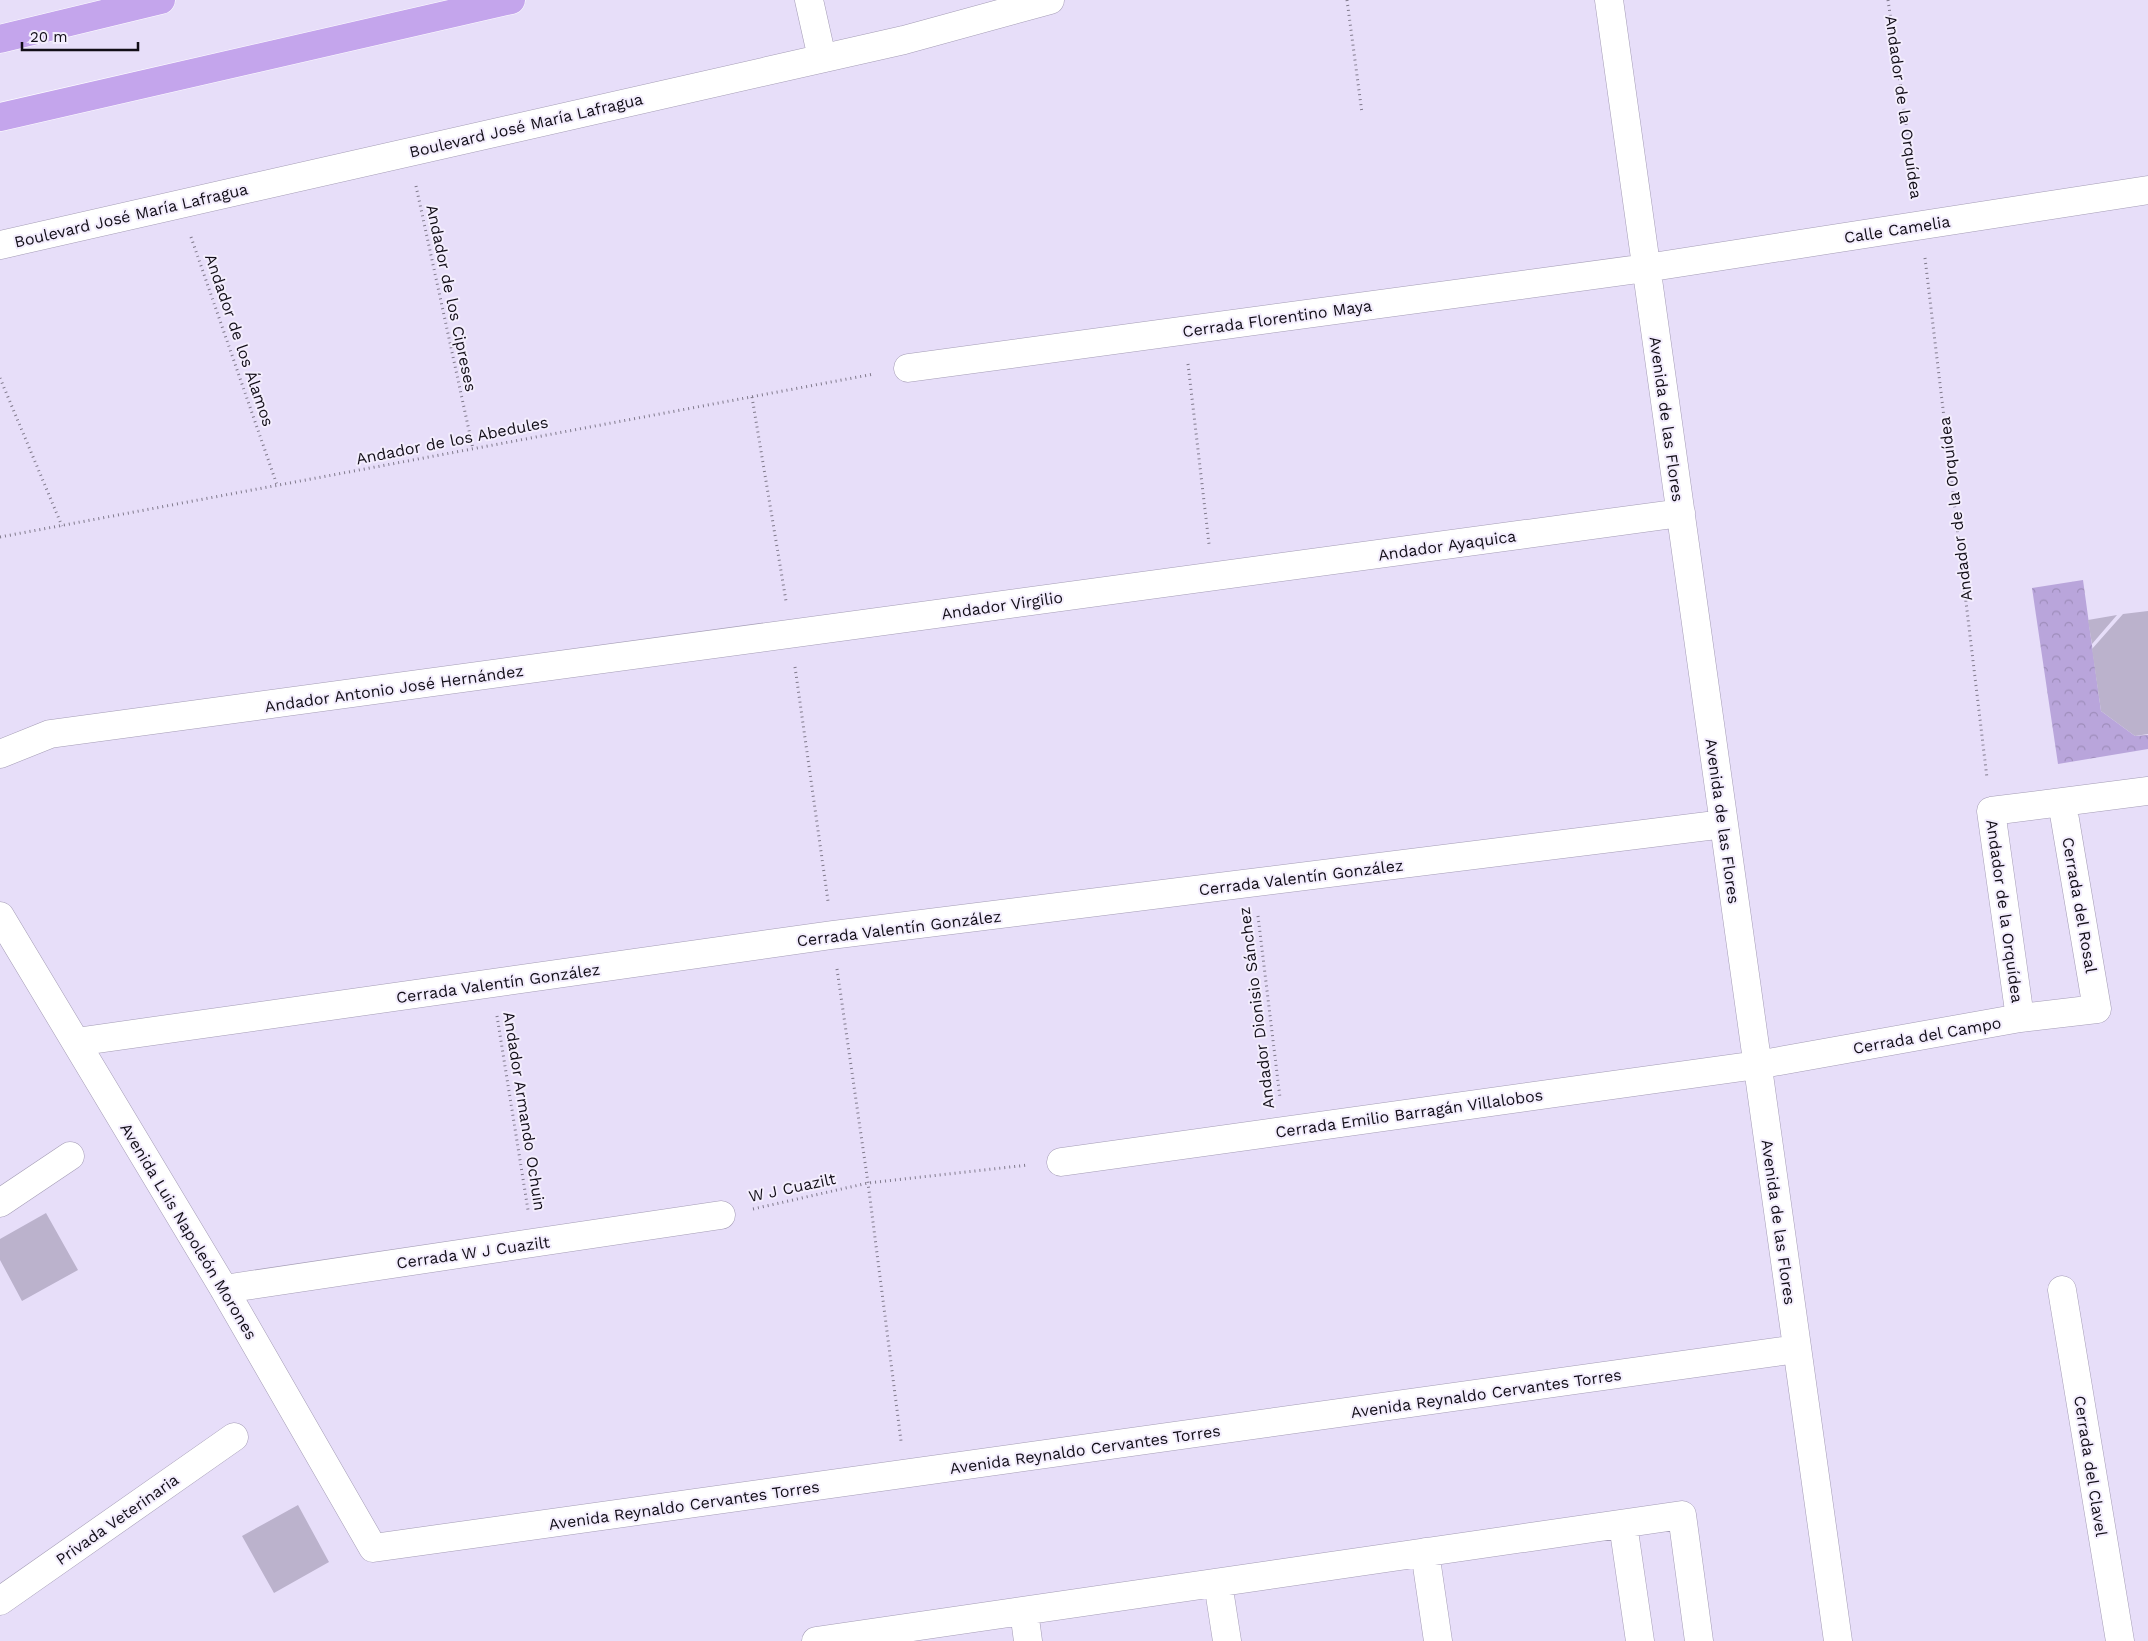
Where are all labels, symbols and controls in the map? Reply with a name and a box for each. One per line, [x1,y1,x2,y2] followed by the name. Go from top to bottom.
[1881,14,1926,200] street label: Andador de la Orquídea
[22,20,139,52] scale bar
[30,28,68,46] text: 20 m
[407,89,645,162] street label: Boulevard José María Lafragua
[12,179,250,252] street label: Boulevard José María Lafragua
[422,203,481,393] street label: Andador de los Cipreses
[1843,212,1952,247] street label: Calle Camelia
[201,251,278,429] street label: Andador de los Álamos
[1181,296,1373,341] street label: Cerrada Florentino Maya
[1645,335,1688,503] street label: Avenida de las Flores
[354,413,550,468] street label: Andador de los Abedules
[1935,416,1976,602] street label: Andador de la Orquídea
[1377,526,1517,565] street label: Andador Ayaquica
[940,588,1064,623] street label: Andador Virgilio
[263,661,525,716] street label: Andador Antonio José Hernández
[1701,737,1744,905] street label: Avenida de las Flores
[1982,818,2027,1004] street label: Andador de la Orquídea
[2058,836,2101,975] street label: Cerrada del Rosal
[1198,856,1404,899] street label: Cerrada Valentín González
[1235,906,1278,1110] street label: Andador Dionisio Sánchez
[796,907,1002,950] street label: Cerrada Valentín González
[395,960,601,1007] street label: Cerrada Valentín González
[499,1010,550,1212] street label: Andador Armando Ochuin
[1851,1013,2003,1058] street label: Cerrada del Campo
[1274,1085,1544,1142] street label: Cerrada Emilio Barragán Villalobos
[116,1120,261,1343] street label: Avenida Luis Napoleón Morones
[1757,1138,1800,1306] street label: Avenida de las Flores
[747,1169,838,1206] street label: W J Cuazilt
[395,1232,551,1273] street label: Cerrada W J Cuazilt
[1349,1365,1623,1422] street label: Avenida Reynaldo Cervantes Torres
[2070,1394,2111,1538] street label: Cerrada del Clavel
[948,1421,1222,1478] street label: Avenida Reynaldo Cervantes Torres
[52,1470,182,1569] street label: Privada Veterinaria
[547,1477,821,1534] street label: Avenida Reynaldo Cervantes Torres

